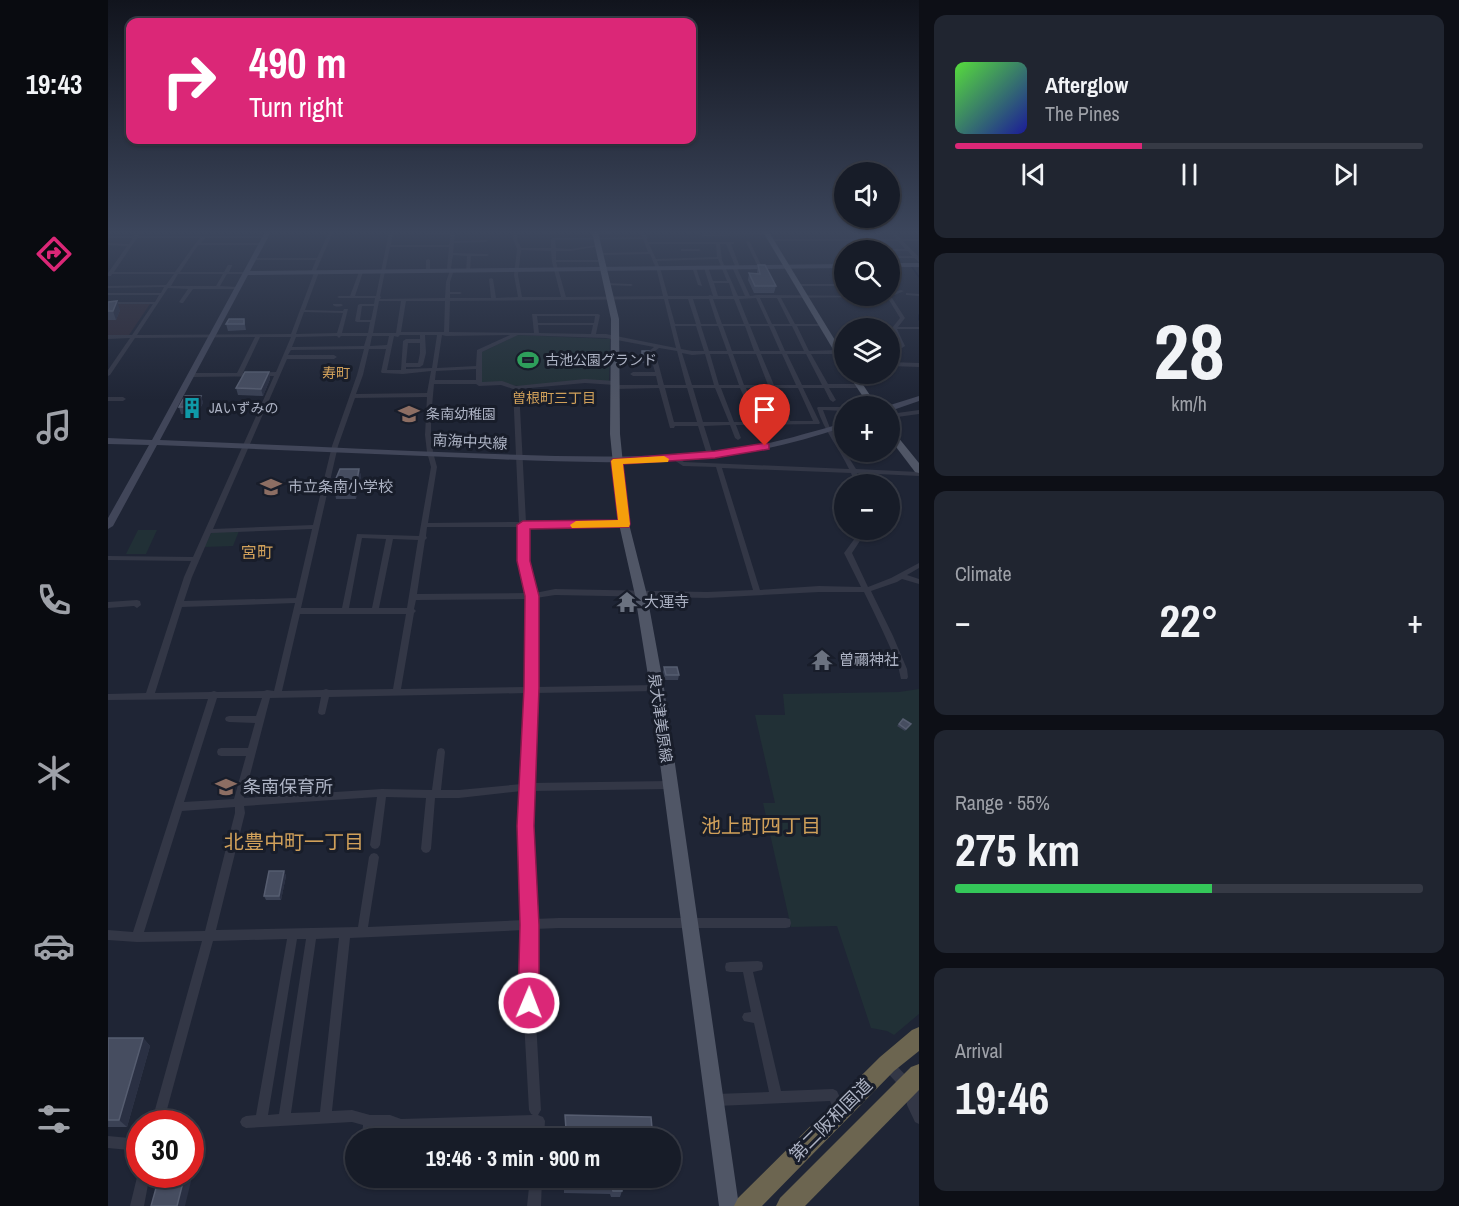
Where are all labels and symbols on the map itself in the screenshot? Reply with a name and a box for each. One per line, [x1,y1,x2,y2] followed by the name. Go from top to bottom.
[516,348,540,372] sports icon: 古池公園グランド
[545,351,657,369] place label: 古池公園グランド
[322,364,350,382] district label: 寿町
[739,384,790,446] pin
[512,389,596,407] district label: 曽根町三丁目
[180,396,204,420] building icon: JAいずみの
[209,399,278,417] place label: JAいずみの
[397,402,421,426] school or university icon: 条南幼稚園
[426,405,496,423] place label: 条南幼稚園
[432,429,508,454] street label: 南海中央線
[259,475,283,499] school or university icon: 市立条南小学校
[288,476,393,497] place label: 市立条南小学校
[241,541,273,563] district label: 宮町
[615,590,639,614] temple icon: 大運寺
[644,591,689,612] place label: 大運寺
[810,648,834,672] temple icon: 曽禰神社
[839,649,899,670] place label: 曽禰神社
[644,672,677,764] street label: 泉大津美原線
[243,774,333,799] place label: 条南保育所
[214,775,238,799] school or university icon: 条南保育所
[701,812,821,839] district label: 池上町四丁目
[224,828,364,855] district label: 北豊中町一丁目
[497,971,561,1035] position arrow
[784,1073,878,1167] street label: 第二阪和国道
[126,1110,204,1188] speed limit sign: 30

